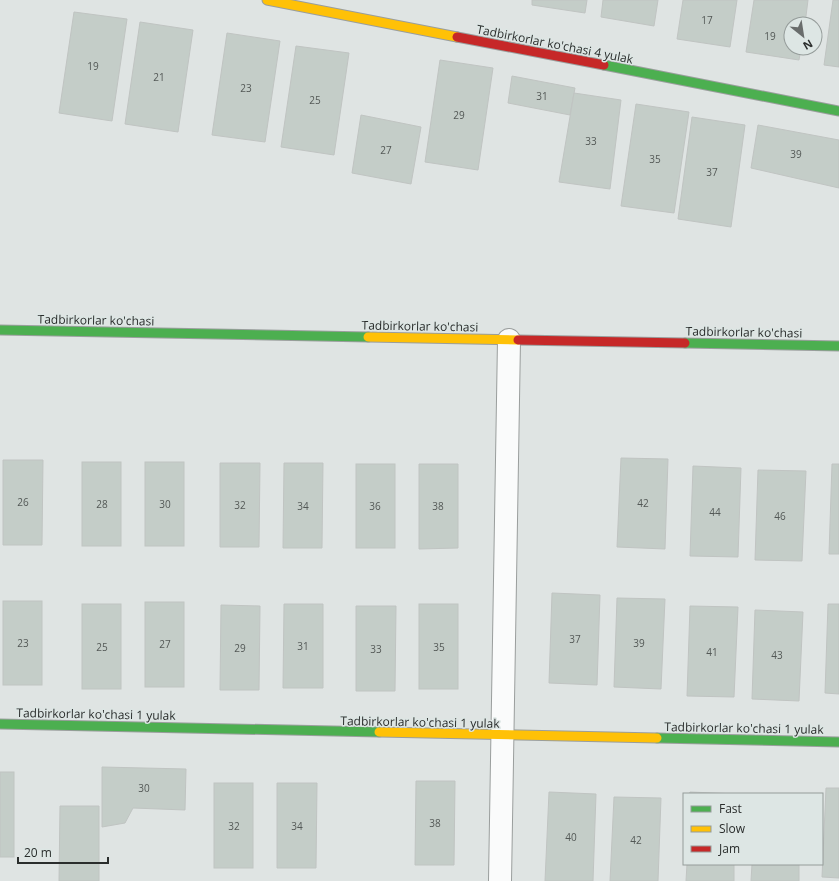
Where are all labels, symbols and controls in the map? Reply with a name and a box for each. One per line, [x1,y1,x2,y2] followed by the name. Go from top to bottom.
[701,13,713,27] house number: 17
[783,16,823,56] north arrow
[475,20,635,68] street label: Tadbirkorlar ko'chasi 4 yulak
[764,29,776,43] house number: 19
[801,36,816,54] text: N
[87,59,99,73] house number: 19
[153,70,165,84] house number: 21
[240,81,252,95] house number: 23
[536,89,548,103] house number: 31
[309,93,321,107] house number: 25
[453,108,465,122] house number: 29
[585,134,597,148] house number: 33
[380,143,392,157] house number: 27
[790,147,802,161] house number: 39
[649,152,661,166] house number: 35
[706,165,718,179] house number: 37
[38,310,154,330] street label: Tadbirkorlar ko'chasi
[362,316,478,336] street label: Tadbirkorlar ko'chasi
[686,322,802,342] street label: Tadbirkorlar ko'chasi
[17,495,29,509] house number: 26
[637,496,649,510] house number: 42
[96,497,108,511] house number: 28
[159,497,171,511] house number: 30
[234,498,246,512] house number: 32
[297,499,309,513] house number: 34
[369,499,381,513] house number: 36
[432,499,444,513] house number: 38
[709,505,721,519] house number: 44
[774,509,786,523] house number: 46
[569,632,581,646] house number: 37
[17,636,29,650] house number: 23
[633,636,645,650] house number: 39
[159,637,171,651] house number: 27
[297,639,309,653] house number: 31
[96,640,108,654] house number: 25
[433,640,445,654] house number: 35
[234,641,246,655] house number: 29
[370,642,382,656] house number: 33
[706,645,718,659] house number: 41
[771,648,783,662] house number: 43
[16,704,176,724] street label: Tadbirkorlar ko'chasi 1 yulak
[340,712,500,732] street label: Tadbirkorlar ko'chasi 1 yulak
[664,718,824,738] street label: Tadbirkorlar ko'chasi 1 yulak
[138,781,150,795] house number: 30
[683,793,823,865] legend
[719,800,742,817] text: Fast
[429,816,441,830] house number: 38
[228,819,240,833] house number: 32
[291,819,303,833] house number: 34
[719,820,746,837] text: Slow
[565,830,577,844] house number: 40
[630,833,642,847] house number: 42
[18,839,108,865] scale bar
[718,840,740,857] text: Jam
[24,844,52,861] text: 20 m

